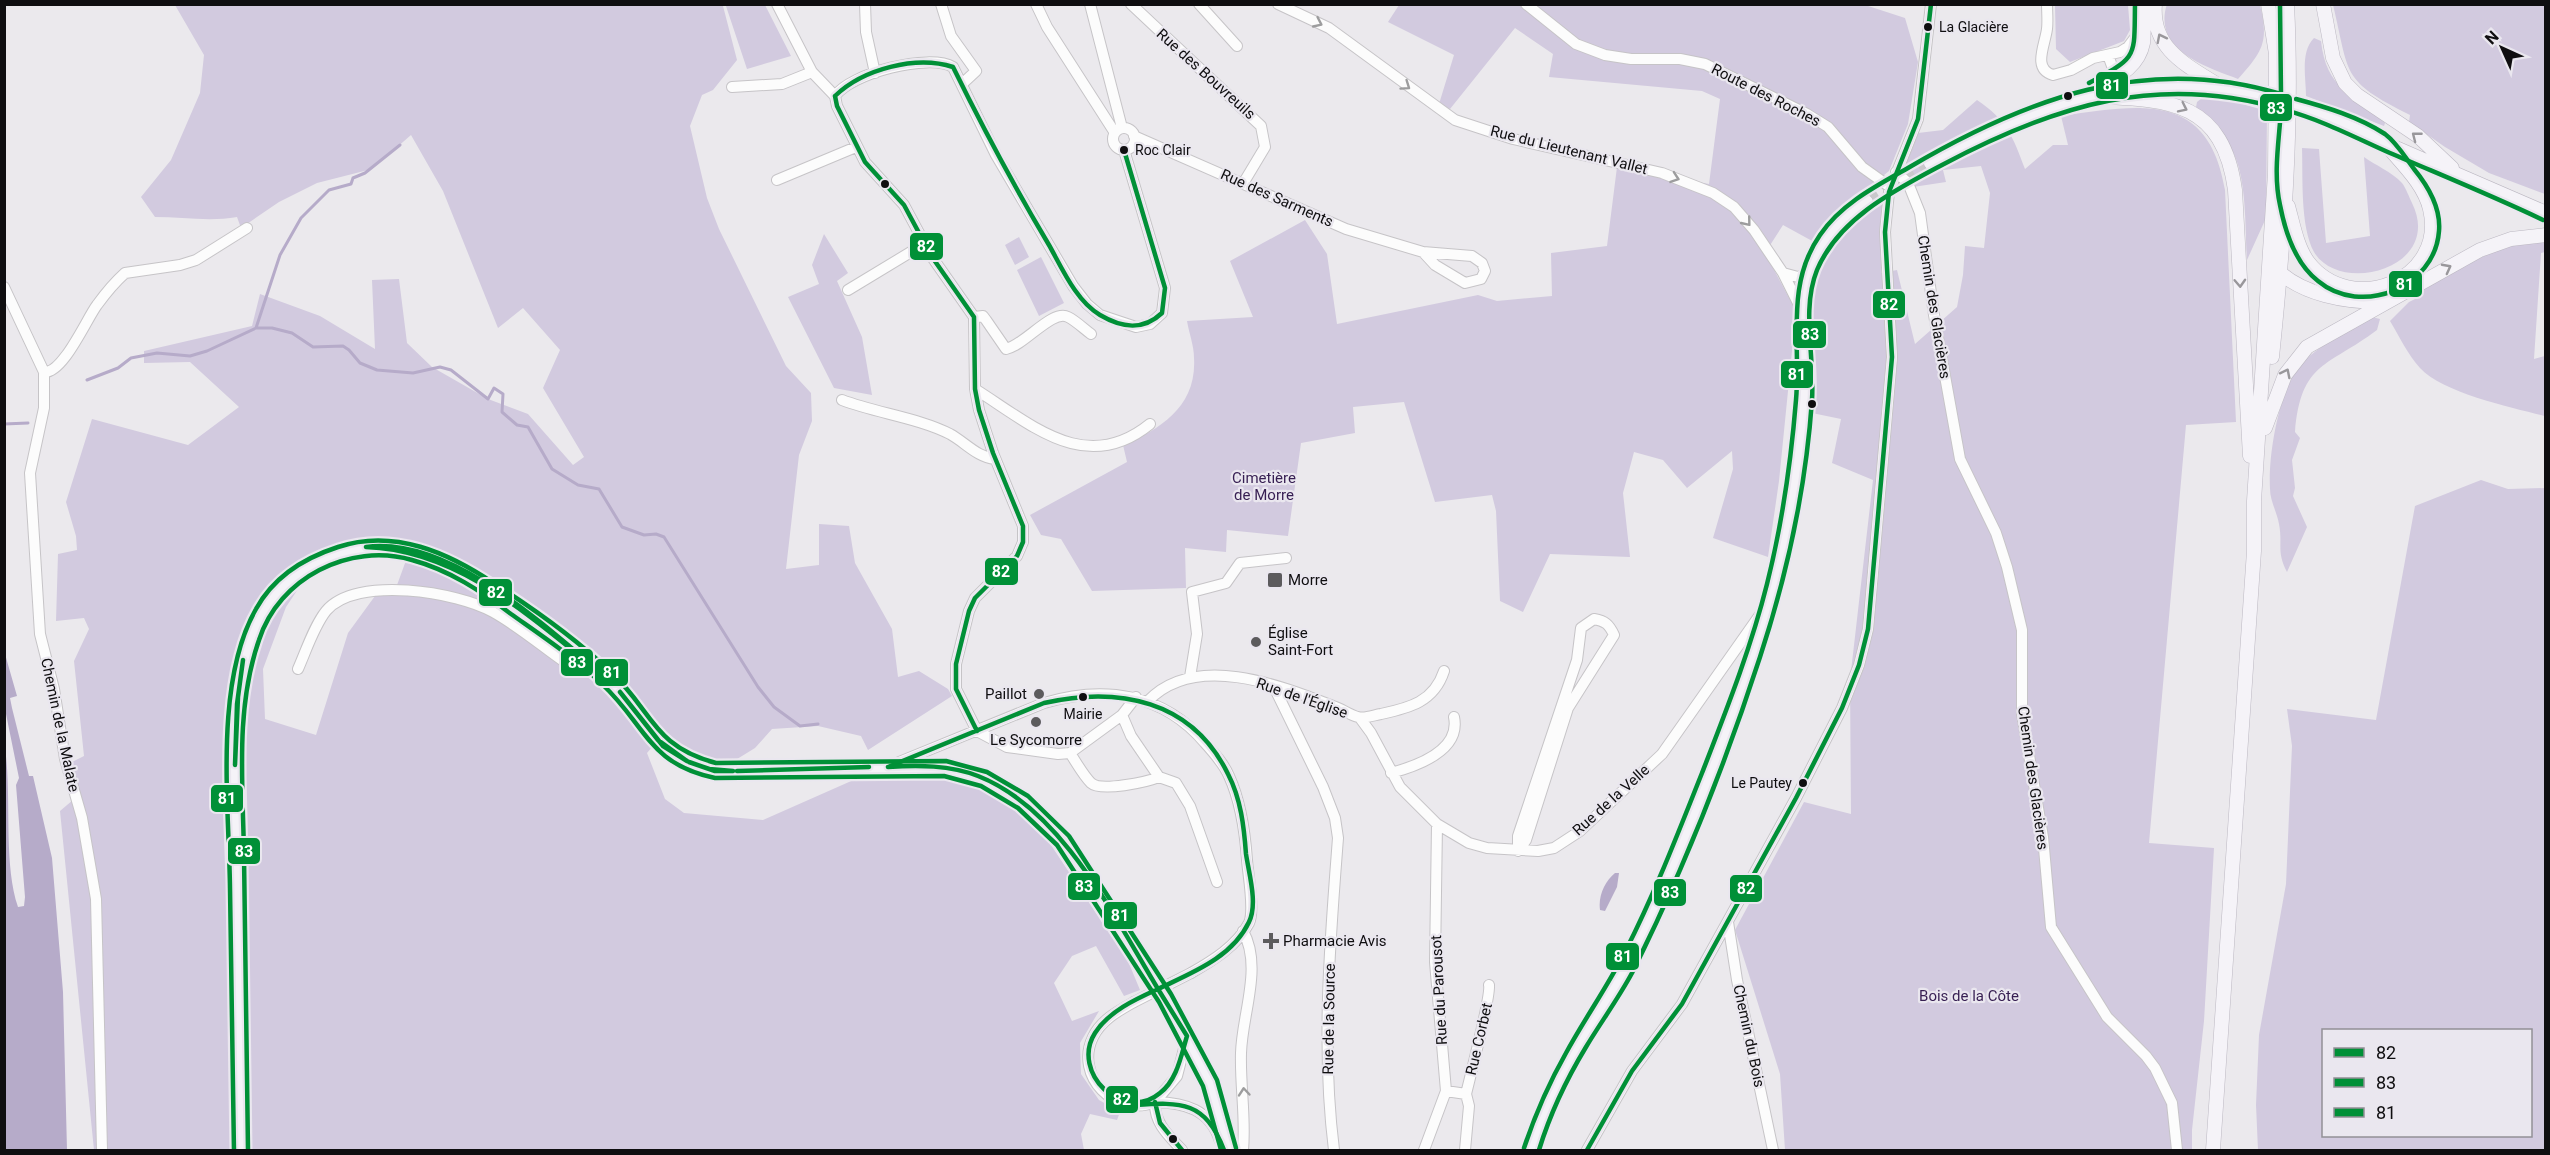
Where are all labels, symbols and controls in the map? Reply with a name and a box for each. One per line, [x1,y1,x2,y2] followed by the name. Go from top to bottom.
[1312,16,1323,28] one-way arrow
[2472,18,2532,78] north arrow
[1939,19,2008,35] place label: La Glacière
[1922,21,1934,33] marker: La Glacière
[1153,25,1259,123] street label: Rue des Bouvreuils
[2481,27,2502,48] text: N
[2157,34,2168,44] one-way arrow
[1708,60,1824,130] street label: Route des Roches
[2095,71,2129,100] line badge: 81
[2103,76,2121,95] text: 81
[1400,79,1411,90] one-way arrow
[2062,90,2074,102] unlabelled marker
[2259,93,2293,122] line badge: 83
[2267,99,2285,118] text: 83
[2177,101,2187,112] one-way arrow
[1489,122,1650,178] street label: Rue du Lieutenant Vallet
[2412,132,2423,143] one-way arrow
[1135,142,1191,158] place label: Roc Clair
[1118,144,1130,156] marker: Roc Clair
[1218,165,1336,231] street label: Rue des Sarments
[1669,170,1680,183] one-way arrow
[879,178,891,190] unlabelled marker
[1740,215,1751,226] one-way arrow
[909,232,944,261] line badge: 82
[1914,234,1954,380] street label: Chemin des Glacières
[917,237,935,256] text: 82
[2441,264,2451,275] one-way arrow
[2388,270,2423,298] line badge: 81
[2396,275,2414,294] text: 81
[2233,279,2246,288] one-way arrow
[1872,290,1906,319] line badge: 82
[1880,295,1898,314] text: 82
[1792,320,1827,349] line badge: 83
[1801,325,1819,344] text: 83
[1780,360,1814,389] line badge: 81
[1788,365,1806,384] text: 81
[2279,369,2291,380] one-way arrow
[1806,398,1818,410] unlabelled marker
[1232,469,1296,504] park label: Cimetière de Morre
[984,557,1019,586] line badge: 82
[992,562,1010,581] text: 82
[1266,571,1284,589] marker: Morre
[1288,571,1328,589] place label: Morre
[478,578,513,607] line badge: 82
[487,583,505,602] text: 82
[1268,624,1333,659] place label: Église Saint-Fort
[1249,635,1263,649] marker: Église Saint-Fort
[560,648,594,677] line badge: 83
[568,653,586,672] text: 83
[37,656,83,794] street label: Chemin de la Malate
[594,658,629,687] line badge: 81
[603,663,621,682] text: 81
[1254,674,1350,722] street label: Rue de l'Église
[985,685,1027,703] place label: Paillot
[1032,687,1046,701] marker: Paillot
[1077,691,1089,703] marker: Mairie
[2014,705,2052,851] street label: Chemin des Glacières
[1064,706,1102,722] place label: Mairie
[1029,715,1043,729] marker: Le Sycomorre
[990,731,1082,749] place label: Le Sycomorre
[1569,761,1653,839] street label: Rue de la Velle
[1731,775,1792,791] place label: Le Pautey
[1797,777,1809,789] marker: Le Pautey
[210,784,244,813] line badge: 81
[218,789,236,808] text: 81
[227,837,261,865] line badge: 83
[235,842,253,861] text: 83
[1067,872,1101,901] line badge: 83
[1729,874,1763,903] line badge: 82
[1075,877,1093,896] text: 83
[1653,878,1687,907] line badge: 83
[1737,879,1755,898] text: 82
[1661,883,1679,902] text: 83
[1103,901,1138,930] line badge: 81
[1111,906,1129,925] text: 81
[1283,932,1387,950] place label: Pharmacie Avis
[1264,934,1278,948] marker: Pharmacie Avis
[1427,934,1451,1045] street label: Rue du Parousot
[1605,942,1640,971] line badge: 81
[1614,947,1632,966] text: 81
[1319,963,1339,1075] street label: Rue de la Source
[1729,983,1769,1089] street label: Chemin du Bois
[1919,987,2019,1005] park label: Bois de la Côte
[1462,1001,1496,1077] street label: Rue Corbet
[2322,1029,2532,1137] legend
[2376,1042,2396,1063] text: 82
[2376,1072,2396,1093] text: 83
[1105,1085,1139,1114] line badge: 82
[1237,1088,1250,1097] one-way arrow
[1113,1090,1131,1109] text: 82
[2376,1102,2396,1123] text: 81
[1167,1133,1179,1145] unlabelled marker

